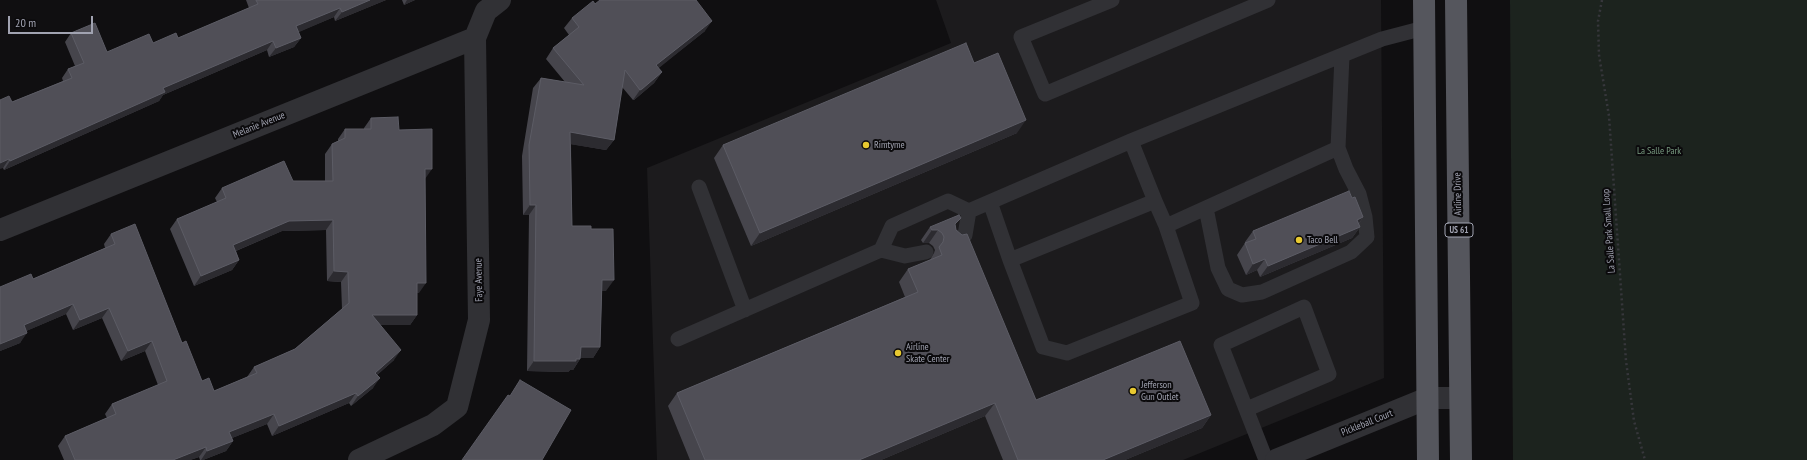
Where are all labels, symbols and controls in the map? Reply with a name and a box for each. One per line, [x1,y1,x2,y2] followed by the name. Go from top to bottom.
[10,8,95,34] scale bar
[15,15,36,30] text: 20 m
[231,109,287,141] street label: Melanie Avenue
[874,139,905,151] place label: Rimtyme
[861,140,871,150] marker: Rimtyme
[1637,145,1681,157] park label: La Salle Park
[1452,172,1464,216] street label: Airline Drive
[1600,188,1618,274] street label: La Salle Park Small Loop
[1445,223,1473,237] road number: US 61
[1307,234,1338,246] place label: Taco Bell
[1294,235,1304,245] marker: Taco Bell
[473,258,485,302] street label: Faye Avenue
[906,341,949,364] place label: Airline Skate Center
[893,348,903,358] marker: Airline Skate Center
[1141,379,1179,402] place label: Jefferson Gun Outlet
[1128,386,1138,396] marker: Jefferson Gun Outlet
[1340,407,1394,439] street label: Pickleball Court

